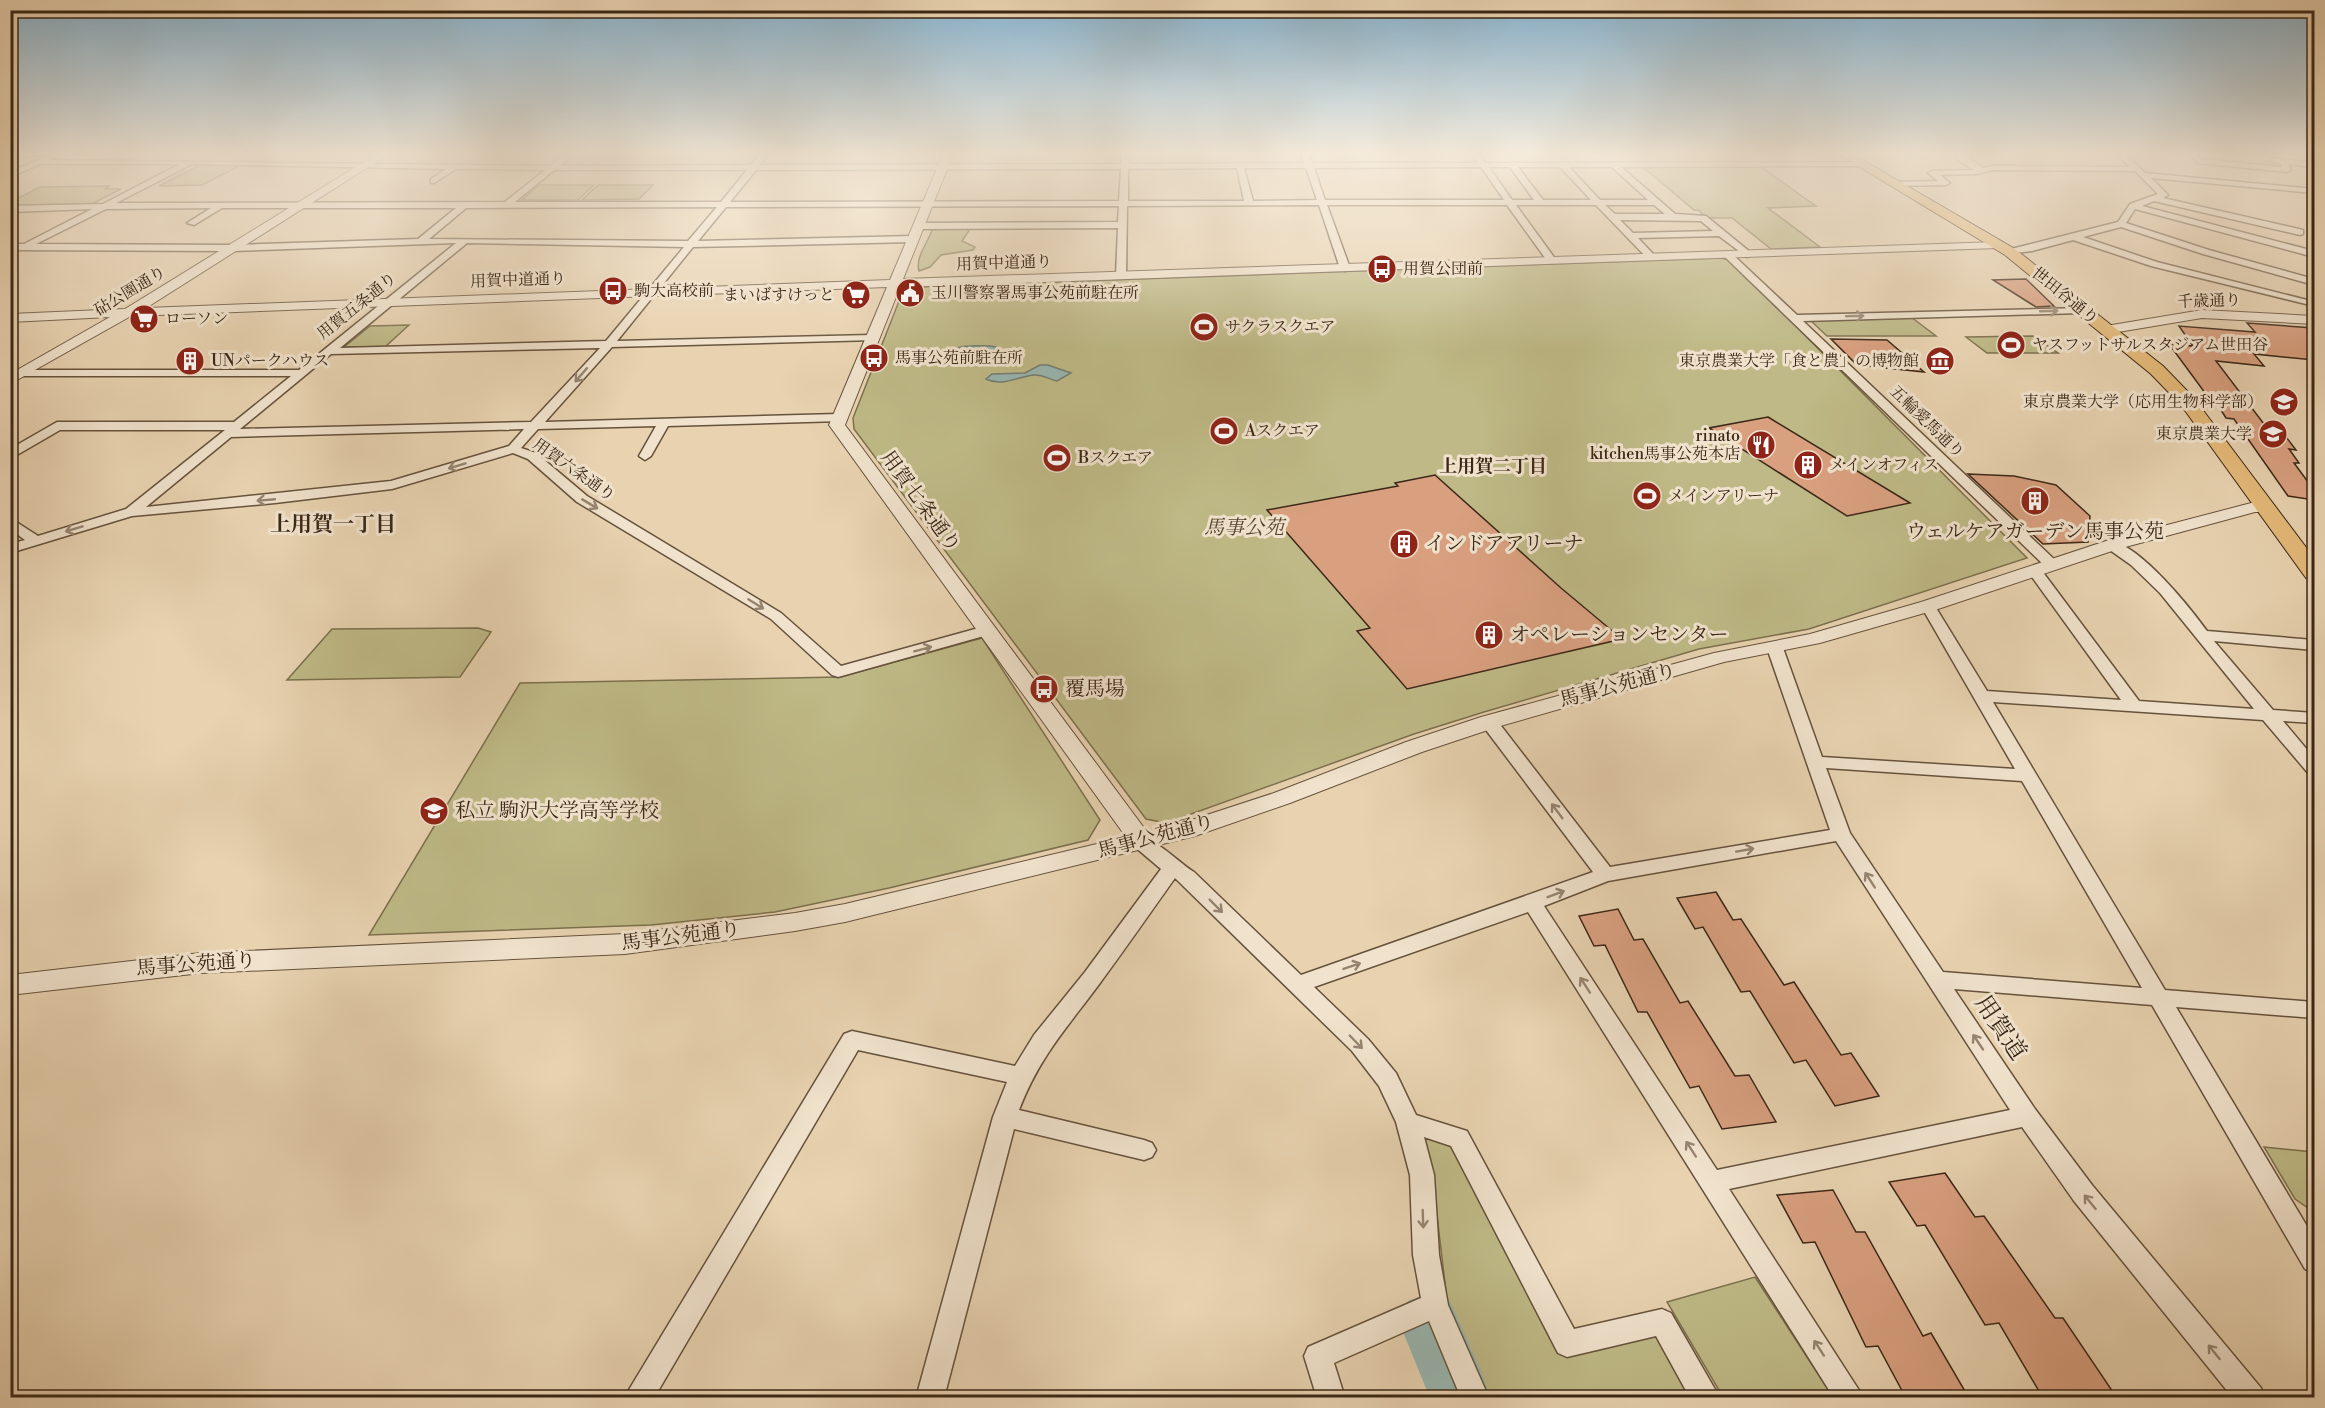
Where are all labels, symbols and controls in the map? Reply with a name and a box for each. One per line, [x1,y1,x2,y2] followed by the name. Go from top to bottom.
[956,251,1052,275] street label: 用賀中道通り
[1366,253,1398,285] bus stop icon: 用賀公団前
[1403,259,1483,279] place label: 用賀公団前
[91,262,169,320] street label: 砧公園通り
[2028,263,2102,329] street label: 世田谷通り
[313,268,401,344] street label: 用賀五条通り
[470,268,566,292] street label: 用賀中道通り
[597,275,629,307] bus stop icon: 駒大高校前
[894,277,926,309] public building icon: 玉川警察署馬事公苑前駐在所
[840,279,872,311] supermarket icon: まいばすけっと
[634,281,714,301] place label: 駒大高校前
[931,283,1139,303] place label: 玉川警察署馬事公苑前駐在所
[723,285,835,305] place label: まいばすけっと
[2177,290,2241,312] street label: 千歳通り
[128,303,160,335] supermarket icon: ローソン
[2039,305,2059,317] one-way arrow
[165,309,228,329] place label: ローソン
[1188,311,1220,343] sports icon: サクラスクエア
[1844,311,1864,322] one-way arrow
[1225,317,1336,337] place label: サクラスクエア
[1995,329,2027,361] sports icon: ヤスフットサルスタジアム世田谷
[2032,335,2268,355] place label: ヤスフットサルスタジアム世田谷
[858,342,890,374] bus stop icon: 馬事公苑前駐在所
[174,345,206,377] building icon: UNパークハウス
[1924,345,1956,377] museum icon: 東京農業大学「食と農」の博物館
[895,348,1023,368] place label: 馬事公苑前駐在所
[211,351,329,371] place label: UNパークハウス
[1679,351,1919,371] place label: 東京農業大学「食と農」の博物館
[574,366,588,382] one-way arrow
[1886,381,1968,463] street label: 五輪愛馬通り
[2268,386,2300,418] school or university icon: 東京農業大学（応用生物科学部）
[2023,392,2263,412] place label: 東京農業大学（応用生物科学部）
[1208,415,1240,447] sports icon: Aスクエア
[2257,418,2289,450] school or university icon: 東京農業大学
[1244,421,1320,441] place label: Aスクエア
[2156,424,2252,444] place label: 東京農業大学
[1590,426,1740,464] place label: rinato kitchen馬事公苑本店
[1745,429,1777,461] restaurant icon: rinato kitchen馬事公苑本店
[529,434,619,506] street label: 用賀六条通り
[1041,442,1073,474] sports icon: Bスクエア
[875,446,965,558] street label: 用賀七条通り
[1077,448,1153,468] place label: Bスクエア
[1792,449,1824,481] building icon: メインオフィス
[1439,455,1547,478] district label: 上用賀二丁目
[1829,455,1939,475] place label: メインオフィス
[448,461,467,472] one-way arrow
[1631,480,1663,512] sports icon: メインアリーナ
[2019,485,2051,517] building icon: ウェルケアガーデン馬事公苑
[1668,486,1779,506] place label: メインアリーナ
[257,495,276,506] one-way arrow
[581,498,598,510] one-way arrow
[270,512,396,538] district label: 上用賀一丁目
[1204,516,1287,541] park label: 馬事公苑
[1906,520,2164,545] place label: ウェルケアガーデン馬事公苑
[65,524,84,535] one-way arrow
[1388,528,1420,560] building icon: インドアアリーナ
[1425,532,1584,557] place label: インドアアリーナ
[747,599,764,611] one-way arrow
[1473,619,1505,651] building icon: オペレーションセンター
[1510,623,1728,648] place label: オペレーションセンター
[914,643,933,654] one-way arrow
[1557,658,1679,714] street label: 馬事公苑通り
[1028,673,1060,705] bus stop icon: 覆馬場
[1065,677,1125,702] place label: 覆馬場
[418,795,450,827] school or university icon: 私立 駒沢大学高等学校
[455,799,659,824] place label: 私立 駒沢大学高等学校
[1550,804,1563,820] one-way arrow
[1095,809,1217,865] street label: 馬事公苑通り
[1735,845,1754,856] one-way arrow
[1864,871,1877,888] one-way arrow
[1546,888,1564,899] one-way arrow
[1209,898,1224,913] one-way arrow
[620,917,742,957] street label: 馬事公苑通り
[135,948,257,982] street label: 馬事公苑通り
[1342,959,1361,970] one-way arrow
[1579,977,1591,994] one-way arrow
[1967,990,2033,1066] street label: 用賀道
[1348,1034,1363,1049] one-way arrow
[1971,1034,1984,1051] one-way arrow
[1685,1141,1697,1158] one-way arrow
[2083,1194,2096,1210] one-way arrow
[1418,1208,1429,1228] one-way arrow
[1813,1340,1825,1357] one-way arrow
[2207,1344,2220,1360] one-way arrow

